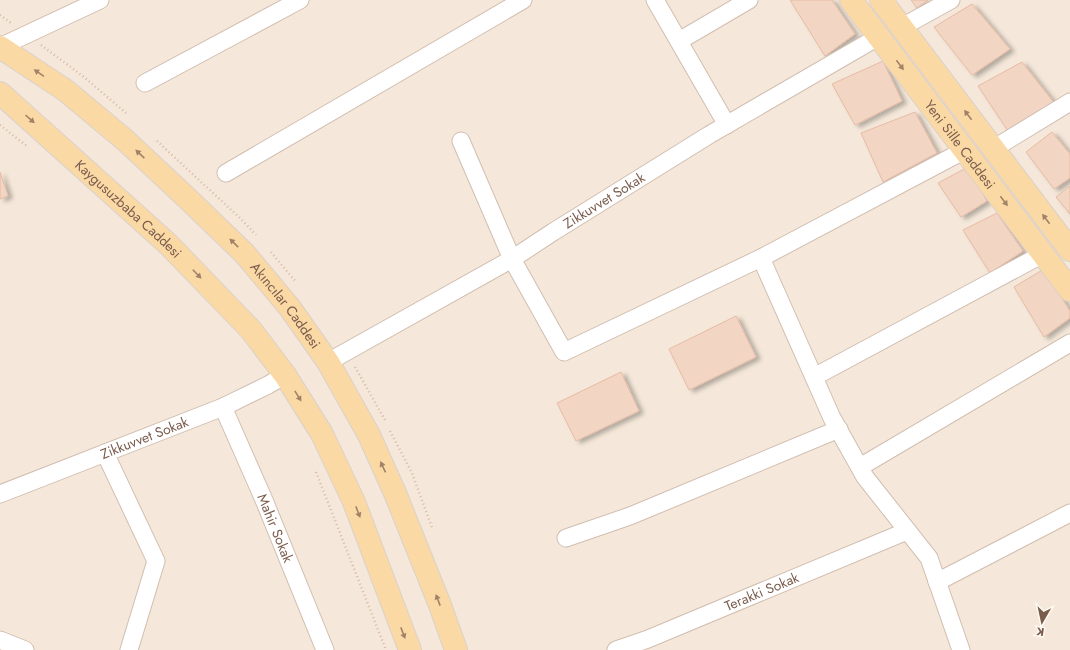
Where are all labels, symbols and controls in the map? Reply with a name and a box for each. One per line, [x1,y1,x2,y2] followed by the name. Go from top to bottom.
[895,59,904,70] one-way arrow
[34,69,44,77] one-way arrow
[920,96,1000,193] street label: Yeni Sille Caddesi
[964,110,972,121] one-way arrow
[24,114,35,123] one-way arrow
[135,149,145,159] one-way arrow
[71,155,186,262] street label: Kaygusuzbaba Caddesi
[559,167,649,233] street label: Zikkuvvet Sokak
[1000,196,1008,207] one-way arrow
[1043,214,1051,224] one-way arrow
[229,239,239,248] one-way arrow
[246,258,325,353] street label: Akıncılar Caddesi
[192,269,201,279] one-way arrow
[295,390,302,402] one-way arrow
[98,411,192,464] street label: Zikkuvvet Sokak
[380,461,386,473] one-way arrow
[252,491,299,566] street label: Mahir Sokak
[355,506,361,518] one-way arrow
[722,567,803,616] street label: Terakki Sokak
[434,594,440,606] one-way arrow
[1022,602,1062,642] north arrow
[1035,623,1045,640] text: K
[401,628,407,640] one-way arrow

